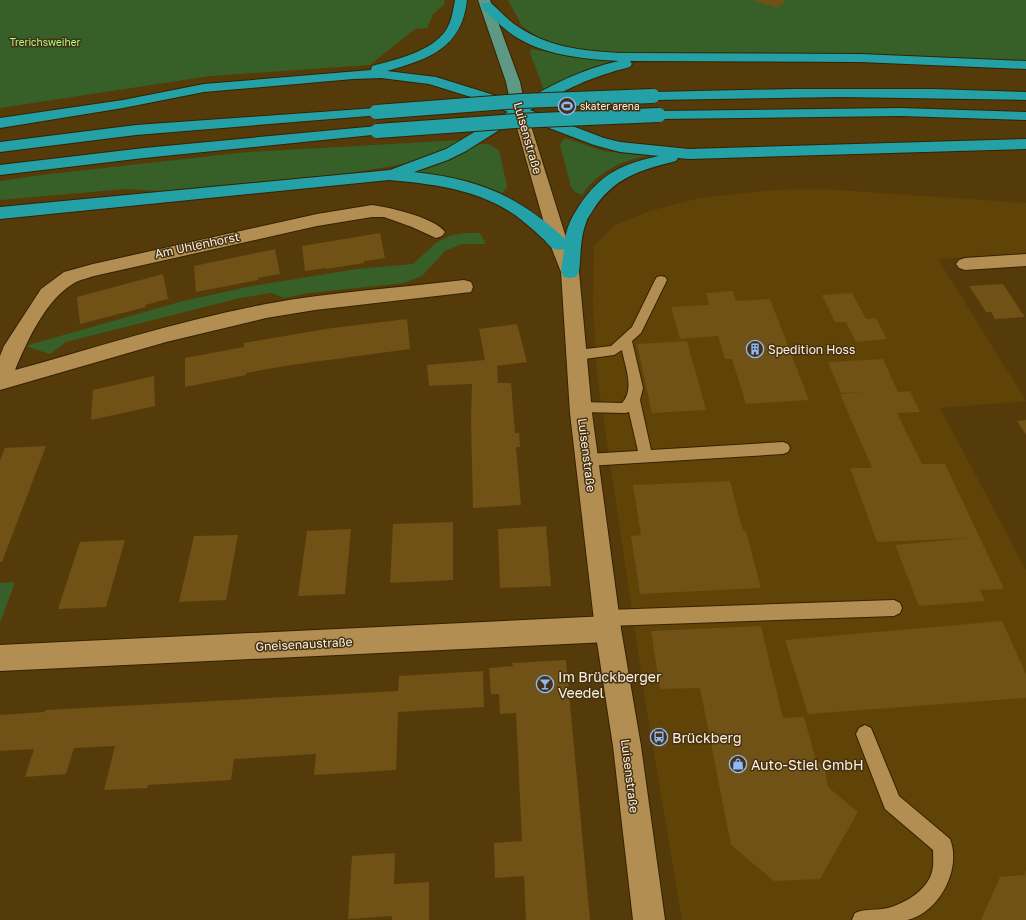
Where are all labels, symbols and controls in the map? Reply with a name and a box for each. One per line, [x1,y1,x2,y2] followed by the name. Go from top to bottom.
[10,36,80,48] park label: Trerichsweiher
[557,96,577,116] sports icon: skater arena
[511,100,545,176] street label: Luisenstraße
[580,100,640,112] place label: skater arena
[153,229,241,261] street label: Am Uhlenhorst
[745,339,765,359] building icon: Spedition Hoss
[768,342,855,357] place label: Spedition Hoss
[575,417,599,493] street label: Luisenstraße
[255,634,353,654] street label: Gneisenaustraße
[558,668,662,701] place label: Im Brückberger Veedel
[535,674,555,694] bar icon: Im Brückberger Veedel
[649,727,669,747] bus stop icon: Brückberg
[672,729,742,746] place label: Brückberg
[618,738,642,814] street label: Luisenstraße
[728,754,748,774] shop icon: Auto-Stiel GmbH
[751,756,864,773] place label: Auto-Stiel GmbH

